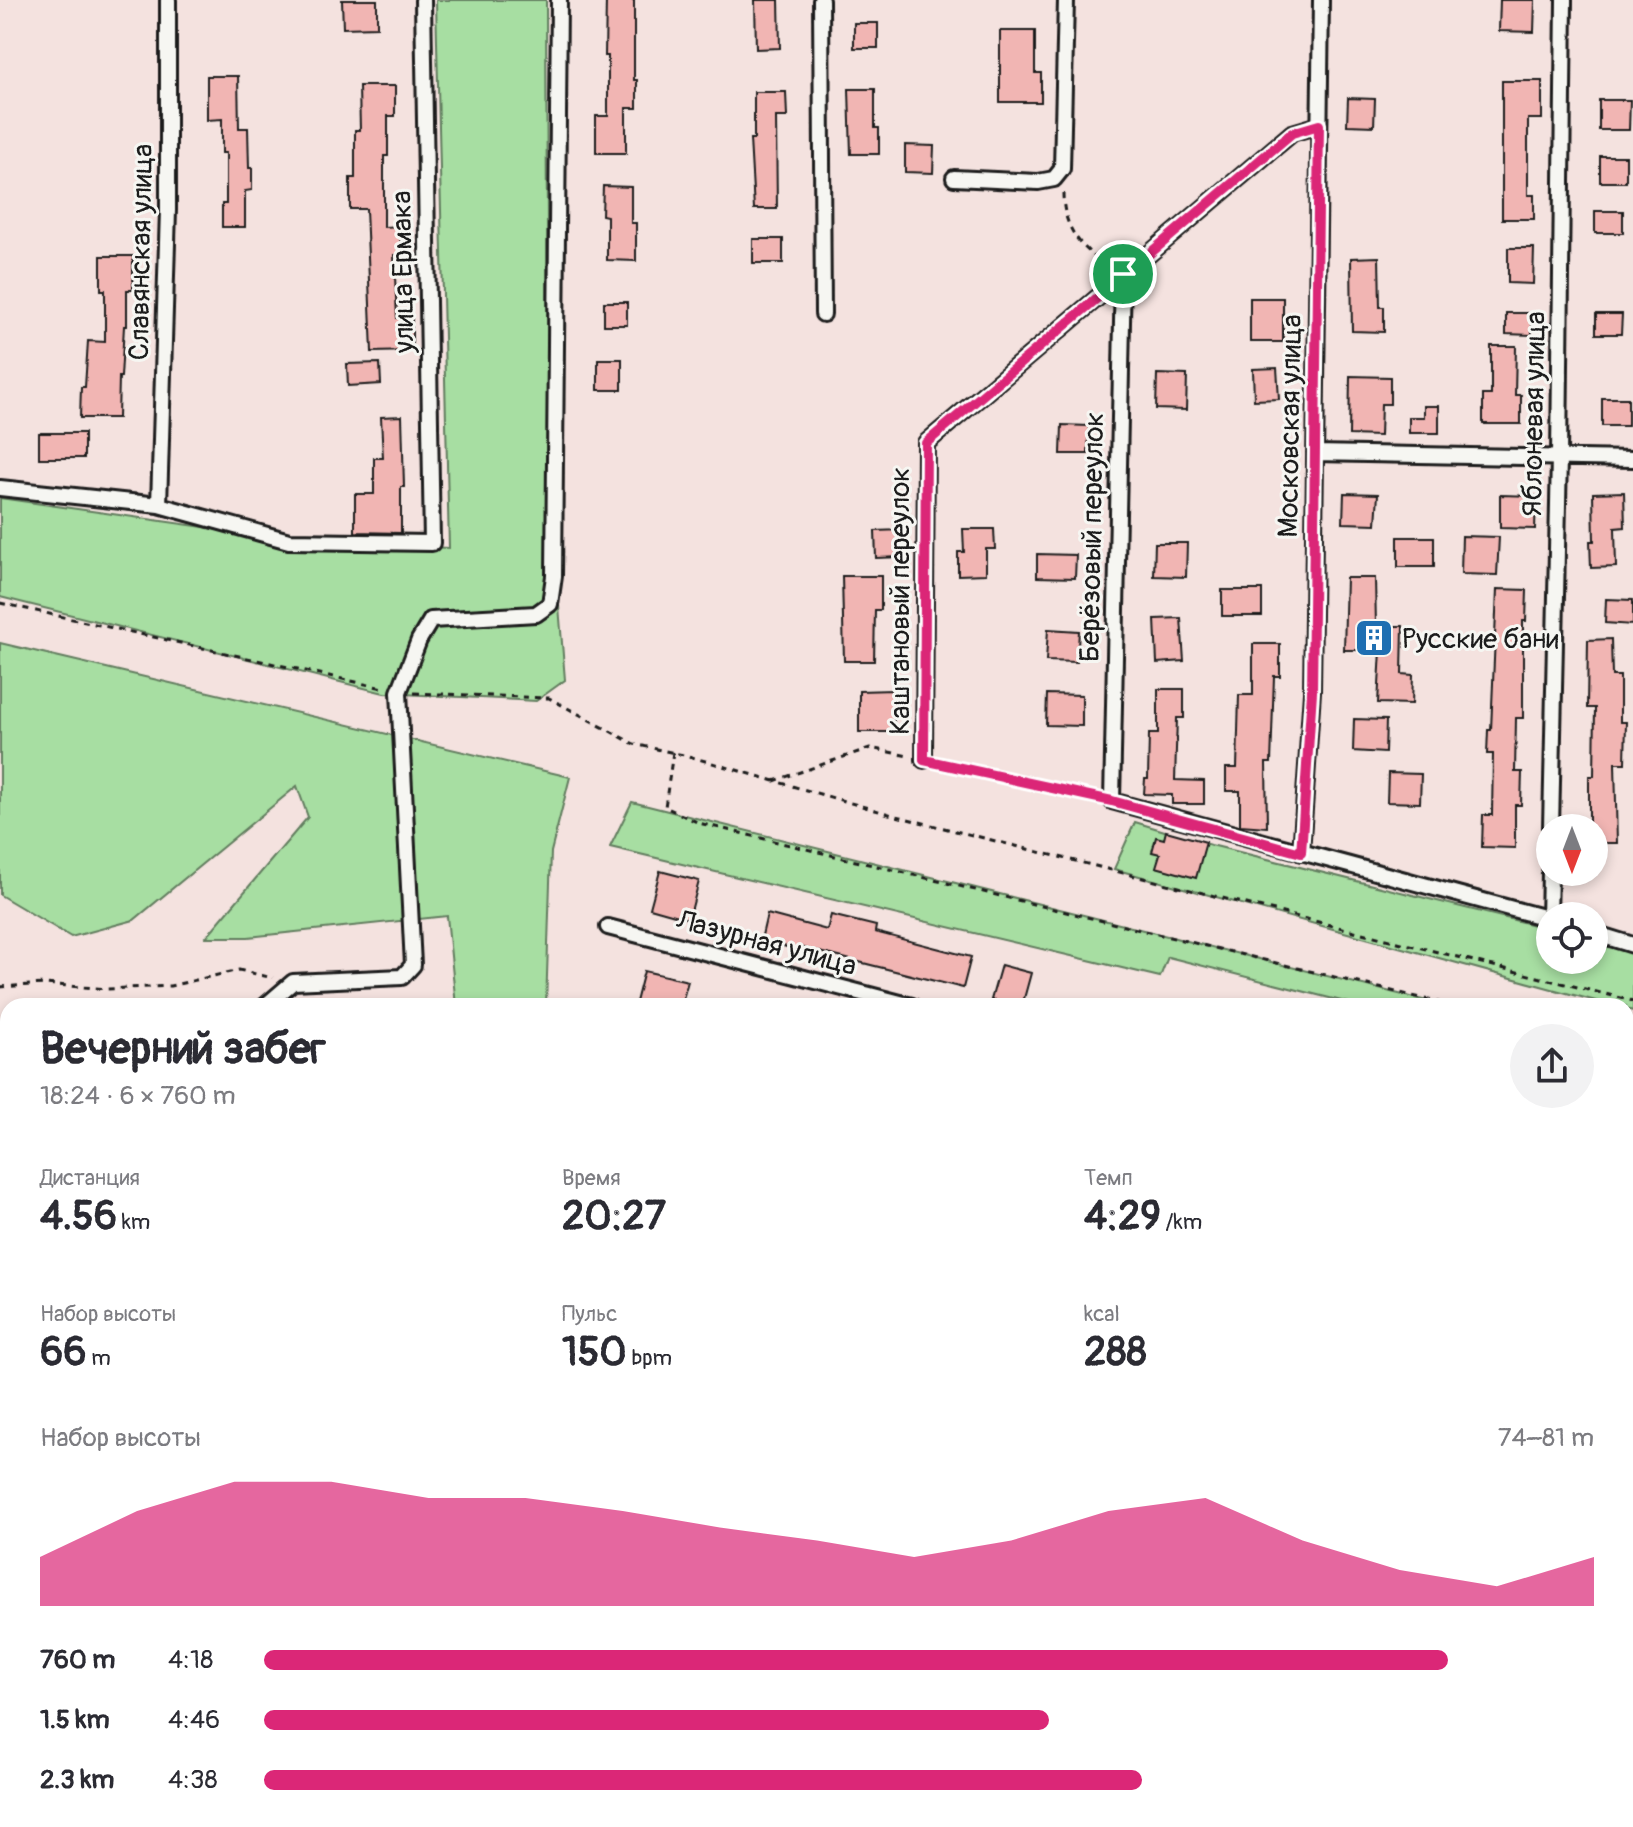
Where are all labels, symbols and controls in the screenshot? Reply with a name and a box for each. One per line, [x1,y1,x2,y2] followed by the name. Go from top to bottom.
[122,143,161,361] street label: Славянская улица
[385,190,422,355] street label: улица Ермака
[1089,240,1157,308] pin
[1101,252,1145,296] icon: arrive
[1515,311,1554,517] street label: Яблоневая улица
[1271,314,1310,538] street label: Московская улица
[1073,412,1112,662] street label: Берёзовый переулок
[883,467,918,735] street label: Каштановый переулок
[1353,617,1395,659] building icon: Русские бани
[1402,622,1559,657] place label: Русские бани
[1536,814,1608,886] north arrow
[1536,814,1608,974] map controls
[672,902,860,984] street label: Лазурная улица
[1536,902,1608,974] button: locate
[40,1022,326,1077] text: Вечерний забег
[1510,1024,1594,1108] button: share
[40,1080,236,1112] text: 18:24 · 6 × 760 m
[40,1164,140,1192] text: Дистанция
[562,1164,621,1192] text: Время
[1084,1164,1133,1192] text: Темп
[40,1192,117,1241] text: 4.56
[562,1192,666,1241] text: 20:27
[1084,1192,1161,1241] text: 4:29
[117,1208,150,1236] text: km
[1161,1208,1202,1236] text: /km
[40,1300,176,1328] text: Набор высоты
[562,1300,617,1328] text: Пульс
[1084,1300,1120,1328] text: kcal
[40,1328,87,1377] text: 66
[562,1328,627,1377] text: 150
[1084,1328,1147,1377] text: 288
[87,1344,111,1372] text: m
[627,1344,672,1372] text: bpm
[40,1422,201,1454] text: Набор высоты
[1498,1422,1594,1454] text: 74–81 m
[40,1644,115,1676] text: 760 m
[168,1644,213,1676] text: 4:18
[40,1704,110,1736] text: 1.5 km
[168,1704,220,1736] text: 4:46
[40,1764,114,1796] text: 2.3 km
[168,1764,218,1796] text: 4:38

